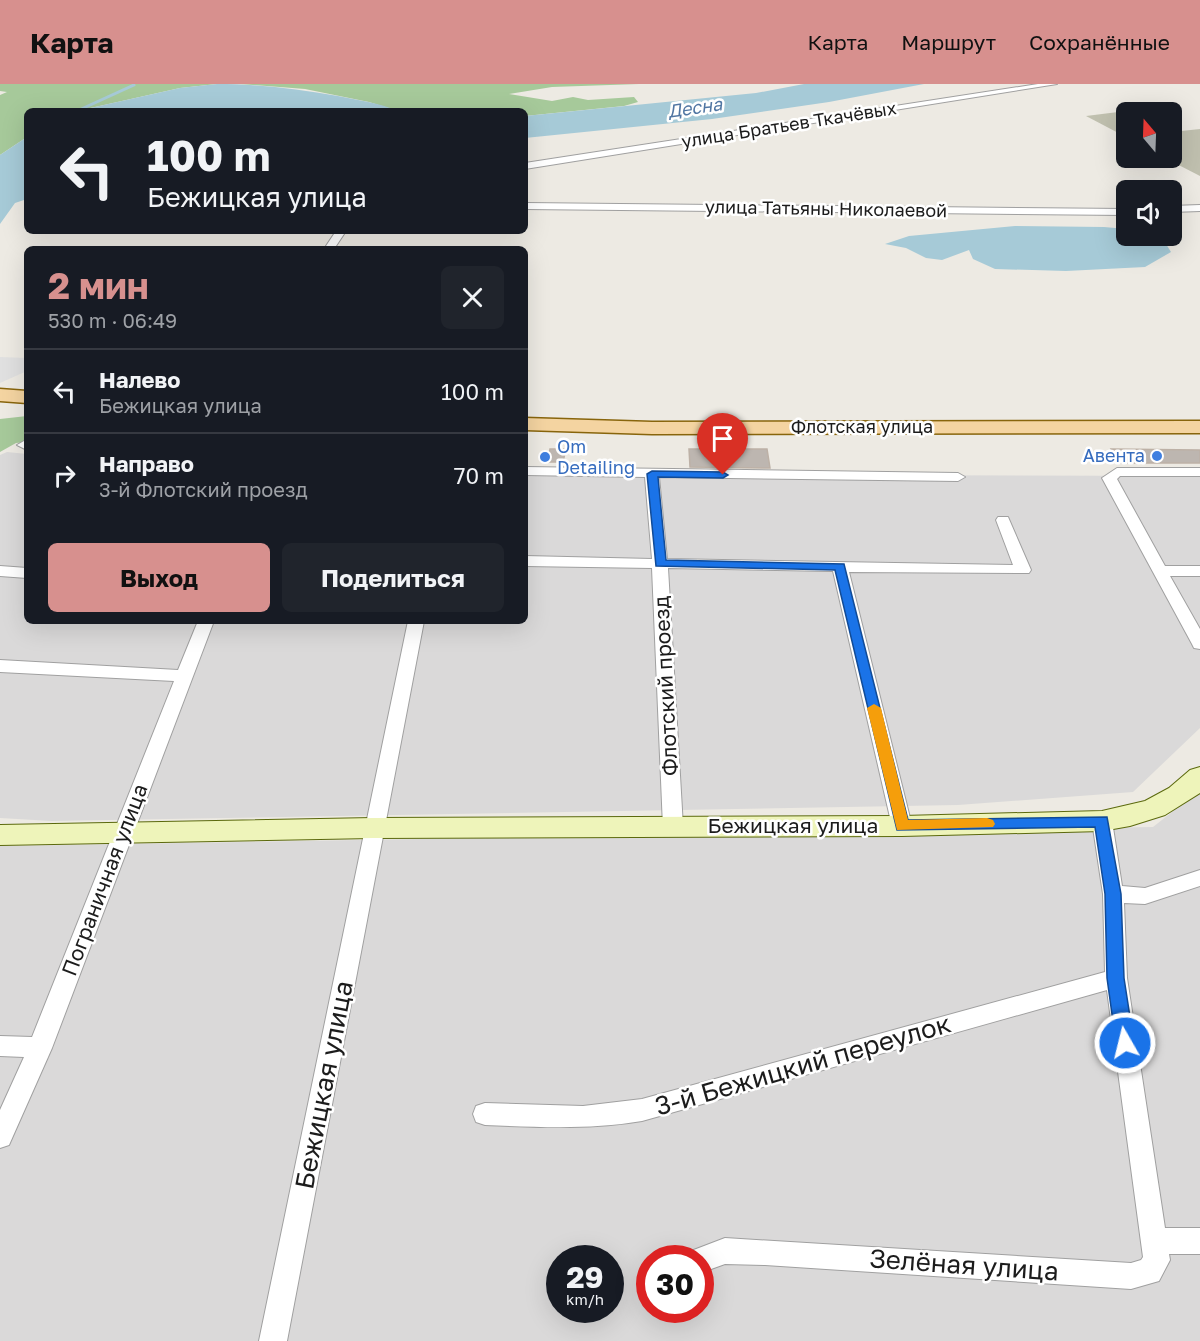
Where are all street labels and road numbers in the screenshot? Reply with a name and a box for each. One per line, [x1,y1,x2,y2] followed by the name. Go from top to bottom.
[680,96,898,152] street label: улица Братьев Ткачёвых
[705,195,947,221] street label: улица Татьяны Николаевой
[791,415,933,437] street label: Флотская улица
[647,595,683,777] street label: Флотский проезд
[55,780,153,979] street label: Пограничная улица
[708,812,878,838] street label: Бежицкая улица
[288,978,359,1192] street label: Бежицкая улица
[651,1007,954,1122] street label: 3-й Бежицкий переулок
[868,1242,1060,1287] street label: Зелёная улица

